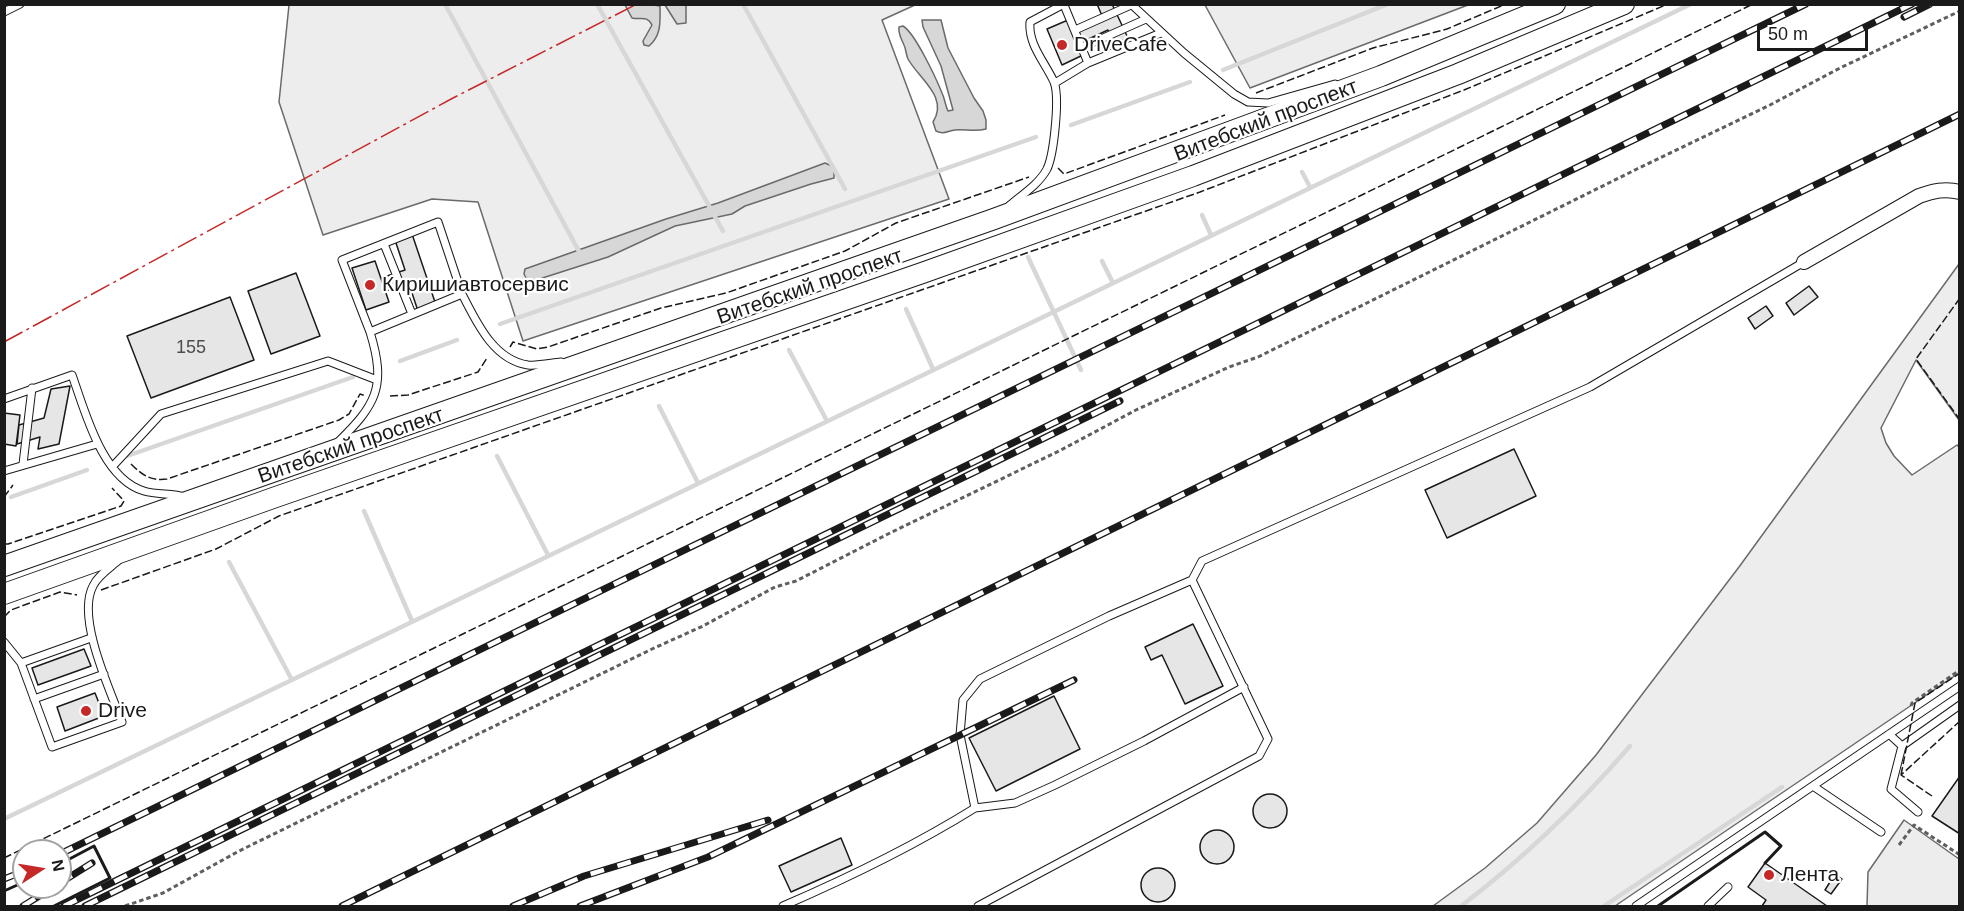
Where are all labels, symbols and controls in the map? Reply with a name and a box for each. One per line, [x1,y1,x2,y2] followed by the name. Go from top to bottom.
[1760,12,1871,50] scale bar
[1768,24,1808,44] text: 50 m
[1074,32,1167,58] place label: DriveCafe
[1055,38,1069,52] marker: DriveCafe
[1171,74,1361,168] street label: Витебский проспект
[714,243,906,331] street label: Витебский проспект
[382,272,569,298] place label: Киришиавтосервис
[363,278,377,292] marker: Киришиавтосервис
[176,337,206,359] house number: 155
[255,402,447,490] street label: Витебский проспект
[98,698,147,724] place label: Drive
[79,704,93,718] marker: Drive
[12,839,72,899] north arrow
[49,858,68,873] text: N
[1781,862,1839,888] place label: Лента
[1762,868,1776,882] marker: Лента

